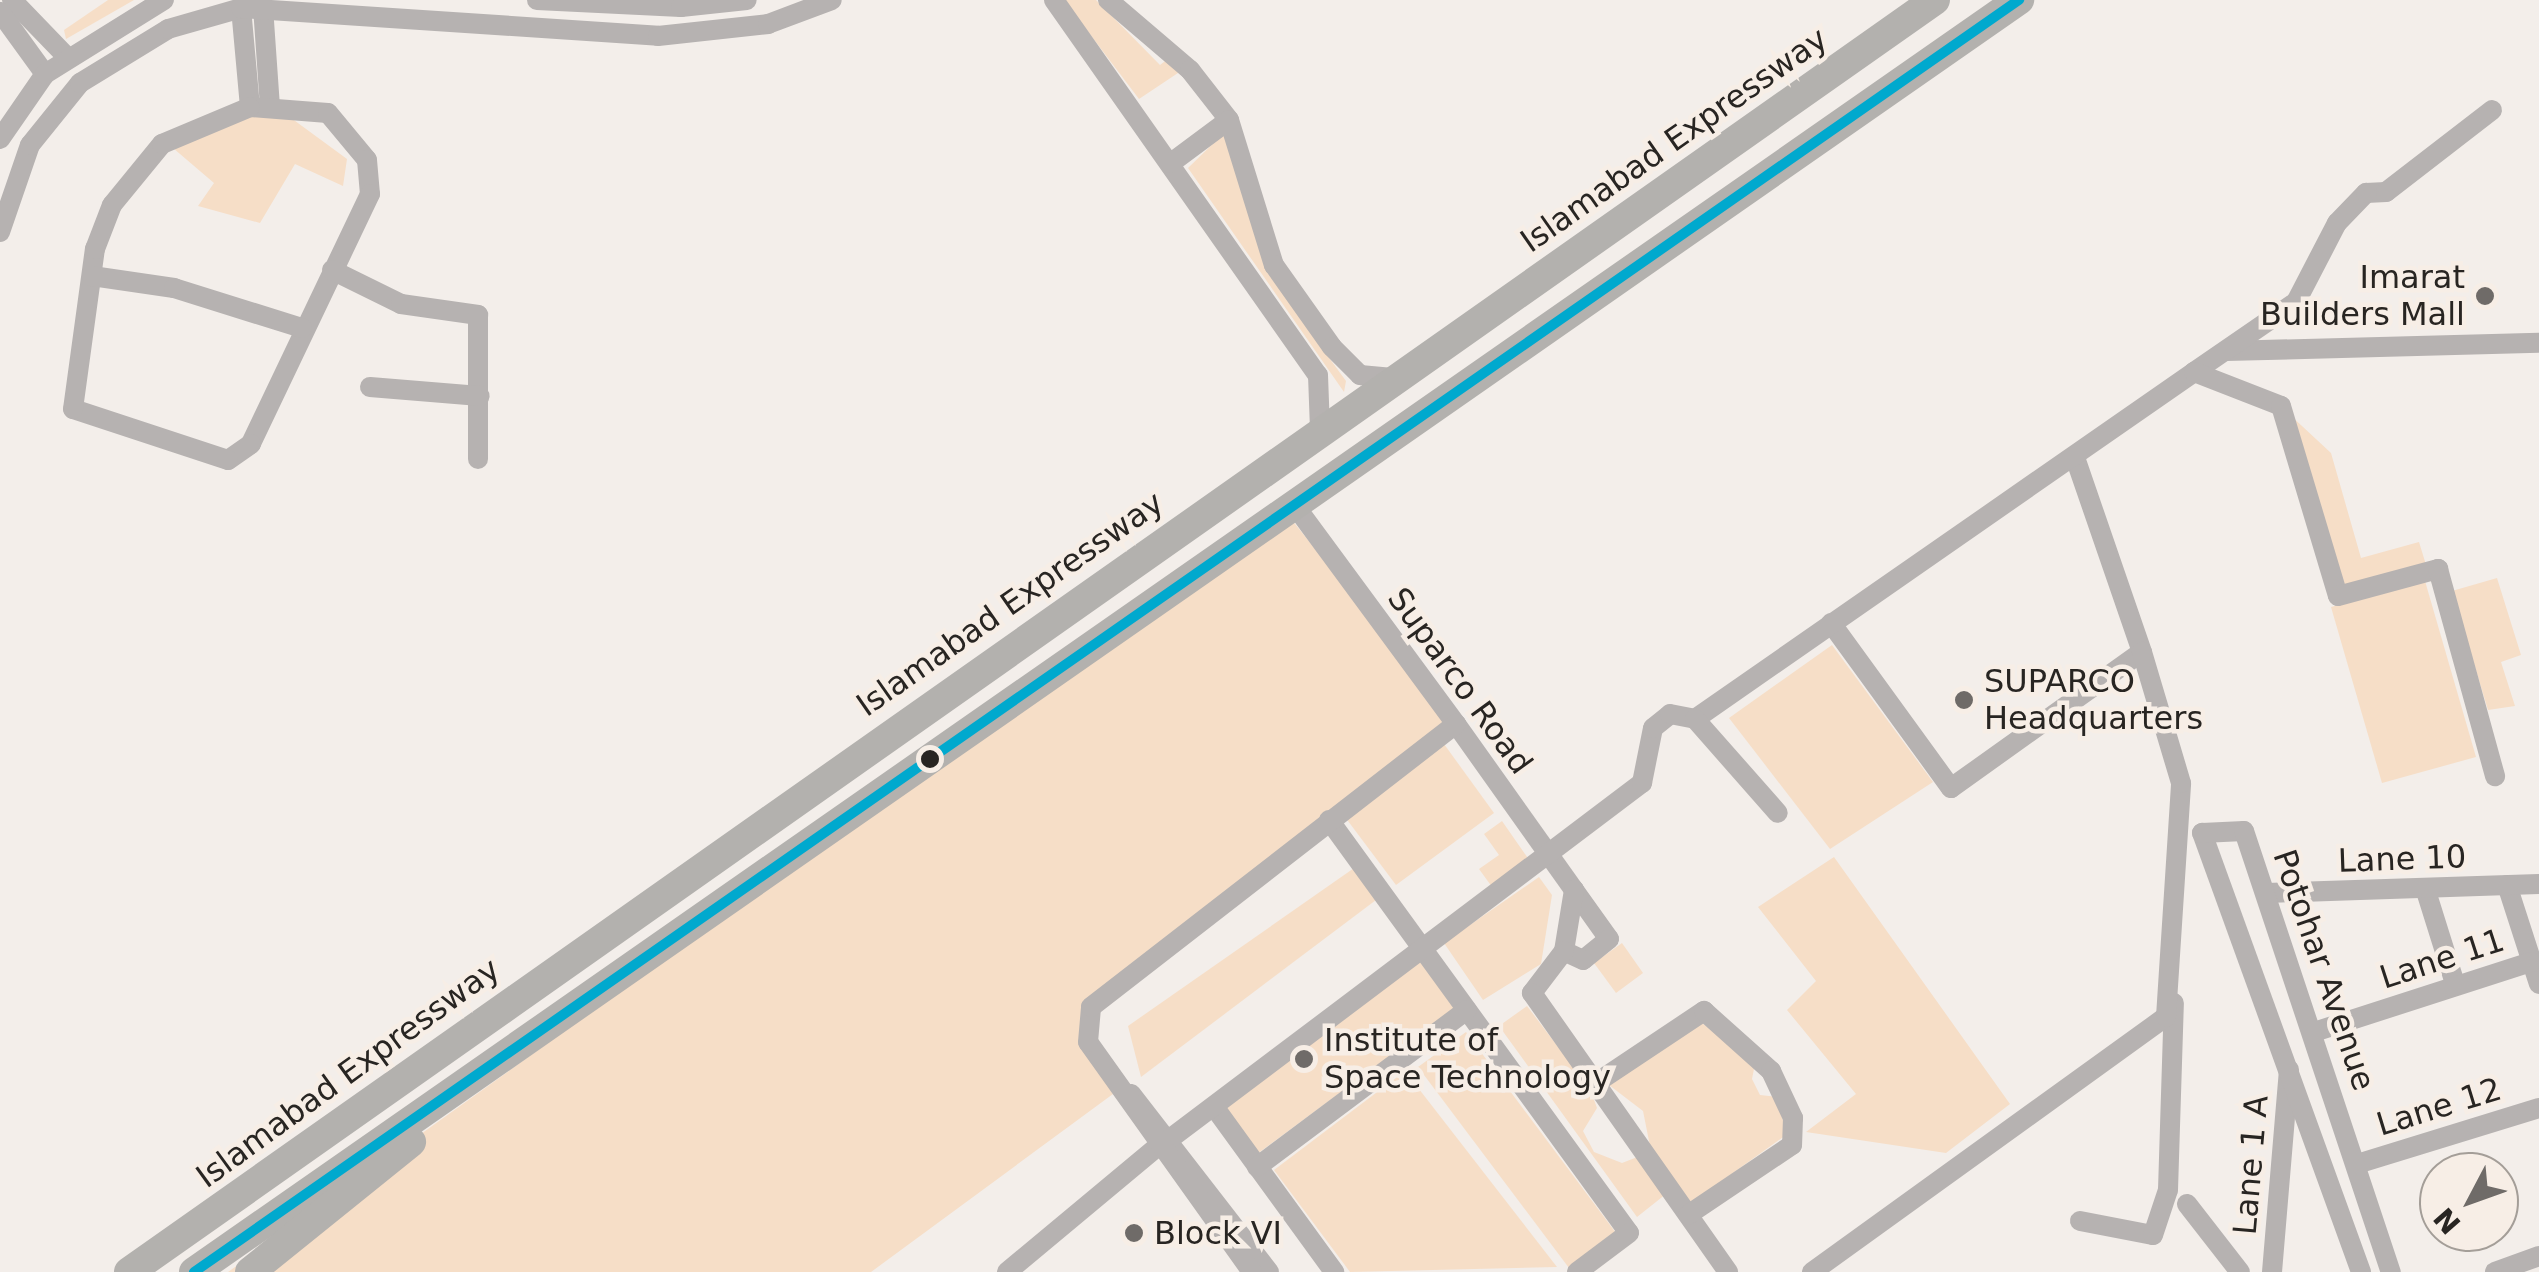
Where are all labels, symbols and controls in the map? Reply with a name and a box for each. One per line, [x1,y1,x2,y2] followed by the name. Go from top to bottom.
[1513,19,1835,261] street label: Islamabad Expressway
[2260,259,2465,334] place label: Imarat Builders Mall
[2474,285,2496,307] marker: Imarat Builders Mall
[849,483,1171,725] street label: Islamabad Expressway
[1380,580,1540,782] street label: Suparco Road
[1984,663,2203,738] place label: SUPARCO Headquarters
[1953,689,1975,711] marker: SUPARCO Headquarters
[920,749,940,769] unlabelled marker
[2337,838,2467,880] street label: Lane 10
[2265,845,2383,1095] street label: Potohar Avenue
[2375,921,2509,997] street label: Lane 11
[189,950,507,1196] street label: Islamabad Expressway
[1324,1022,1611,1097] place label: Institute of Space Technology
[1293,1048,1315,1070] marker: Institute of Space Technology
[2372,1070,2506,1144] street label: Lane 12
[2226,1094,2276,1236] street label: Lane 1 A
[2419,1152,2519,1252] north arrow
[2427,1201,2468,1240] text: N
[1154,1214,1282,1252] place label: Block VI
[1123,1222,1145,1244] marker: Block VI

